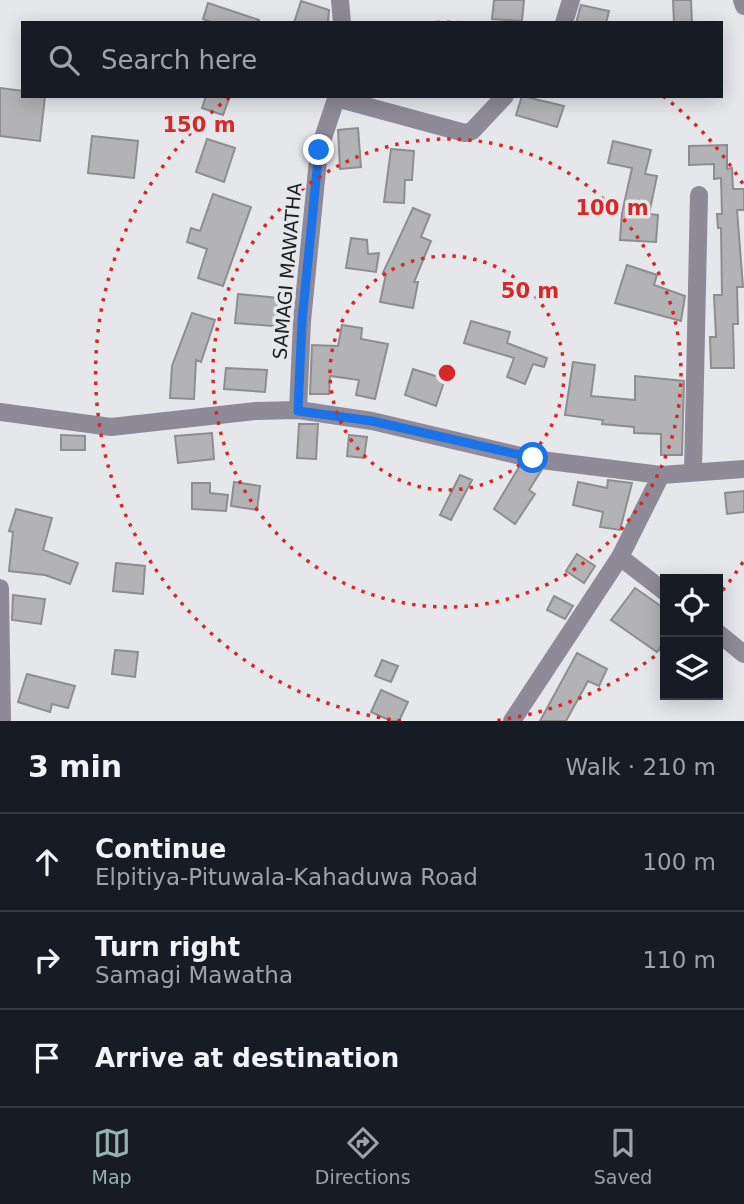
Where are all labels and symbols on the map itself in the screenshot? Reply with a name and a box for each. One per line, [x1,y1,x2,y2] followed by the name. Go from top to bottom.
[162,113,236,137] text: 150 m
[303,134,334,165] route end
[268,182,306,360] street label: SAMAGI MAWATHA
[575,196,649,220] text: 100 m
[501,279,559,303] text: 50 m
[435,361,459,385] centre of rings
[517,442,548,473] route start

